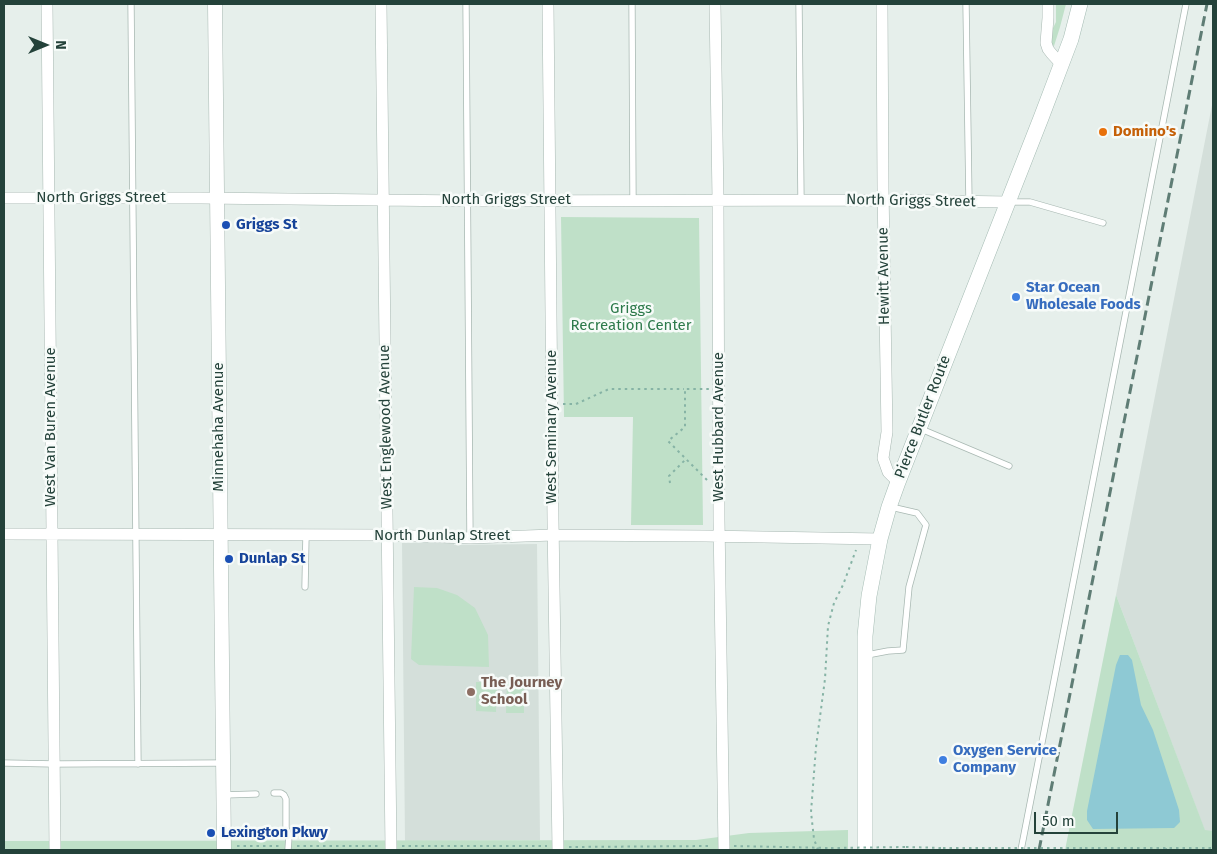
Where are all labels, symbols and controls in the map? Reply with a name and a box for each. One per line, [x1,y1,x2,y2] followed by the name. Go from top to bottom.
[20,20,70,70] north arrow
[52,40,69,50] text: N
[1113,123,1176,141] place label: Domino's
[1097,126,1109,138] marker: Domino's
[36,189,166,207] street label: North Griggs Street
[441,191,571,209] street label: North Griggs Street
[846,191,976,211] street label: North Griggs Street
[236,216,297,234] place label: Griggs St
[220,219,232,231] marker: Griggs St
[874,227,894,325] street label: Hewitt Avenue
[1026,279,1141,314] place label: Star Ocean Wholesale Foods
[1010,291,1022,303] marker: Star Ocean Wholesale Foods
[570,300,692,335] park label: Griggs Recreation Center
[376,344,396,510] street label: West Englewood Avenue
[42,347,60,507] street label: West Van Buren Avenue
[543,350,561,504] street label: West Seminary Avenue
[710,352,728,502] street label: West Hubbard Avenue
[891,353,955,481] street label: Pierce Butler Route
[210,362,228,492] street label: Minnehaha Avenue
[374,527,510,545] street label: North Dunlap Street
[239,550,305,568] place label: Dunlap St
[223,553,235,565] marker: Dunlap St
[481,674,562,709] place label: The Journey School
[465,686,477,698] marker: The Journey School
[953,742,1057,777] place label: Oxygen Service Company
[937,754,949,766] marker: Oxygen Service Company
[1037,802,1121,834] scale bar
[1042,812,1075,830] text: 50 m
[221,824,328,842] place label: Lexington Pkwy
[205,827,217,839] marker: Lexington Pkwy

